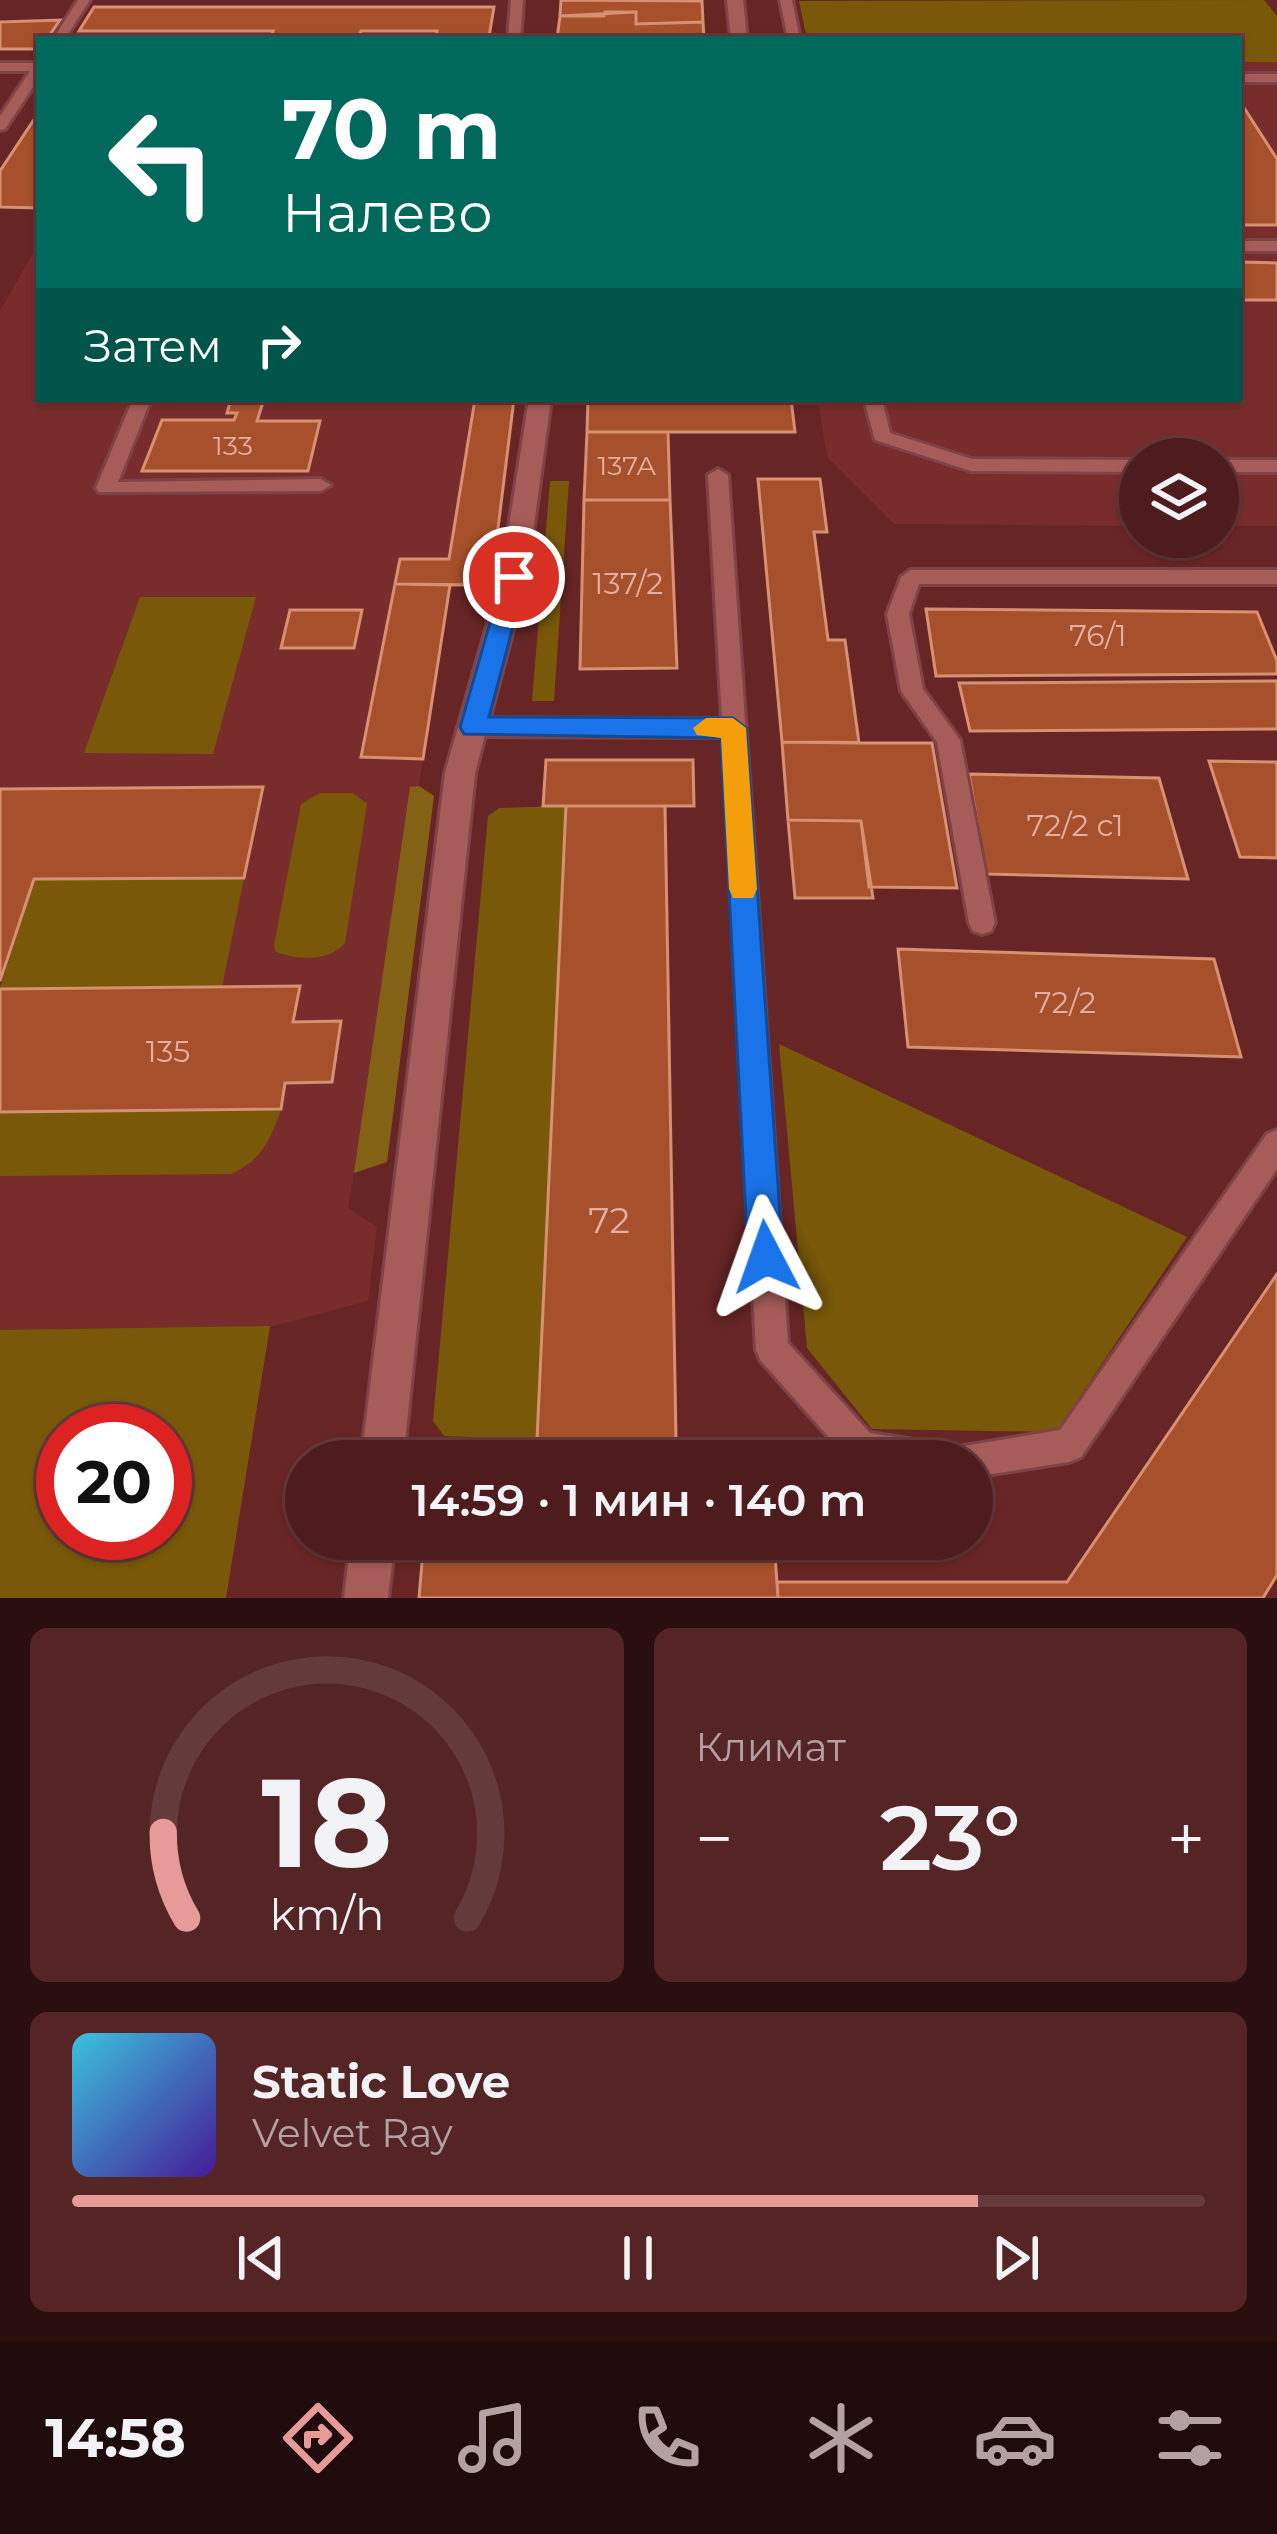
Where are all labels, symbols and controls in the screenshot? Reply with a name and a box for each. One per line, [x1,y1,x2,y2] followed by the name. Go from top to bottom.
[282,78,501,180] text: 70 m
[84,84,240,240] icon: left
[282,180,493,246] text: Налево
[246,312,312,378] icon: right
[84,318,222,373] text: Затем
[213,429,253,462] house number: 133
[1119,438,1239,558] map controls
[1119,438,1239,558] button: layers
[598,449,656,482] house number: 137А
[463,526,565,628] pin
[481,544,547,610] icon: arrive
[593,565,663,602] house number: 137/2
[1069,617,1127,654] house number: 76/1
[1027,807,1123,844] house number: 72/2 с1
[1034,984,1096,1021] house number: 72/2
[146,1033,190,1070] house number: 135
[703,1194,829,1320] position arrow
[588,1198,630,1242] house number: 72
[36,1404,192,1560] speed limit sign: 20
[412,1472,866,1527] text: 14:59 · 1 мин · 140 m
[696,1723,846,1771] text: Климат
[261,1746,392,1898] text: 18
[880,1783,1021,1893] text: 23°
[696,1798,733,1879] text: −
[1167,1798,1205,1879] text: +
[270,1888,384,1941] text: km/h
[252,2054,510,2109] text: Static Love
[252,2109,453,2157] text: Velvet Ray
[228,2225,294,2291] icon: previous
[605,2225,671,2291] icon: pause
[983,2225,1049,2291] icon: next
[276,2396,360,2480] icon: directions
[451,2396,535,2480] icon: music
[625,2396,709,2480] icon: phone
[799,2396,883,2480] icon: climate
[973,2396,1057,2480] icon: car
[1148,2396,1232,2480] icon: filters
[45,2405,186,2471] text: 14:58

